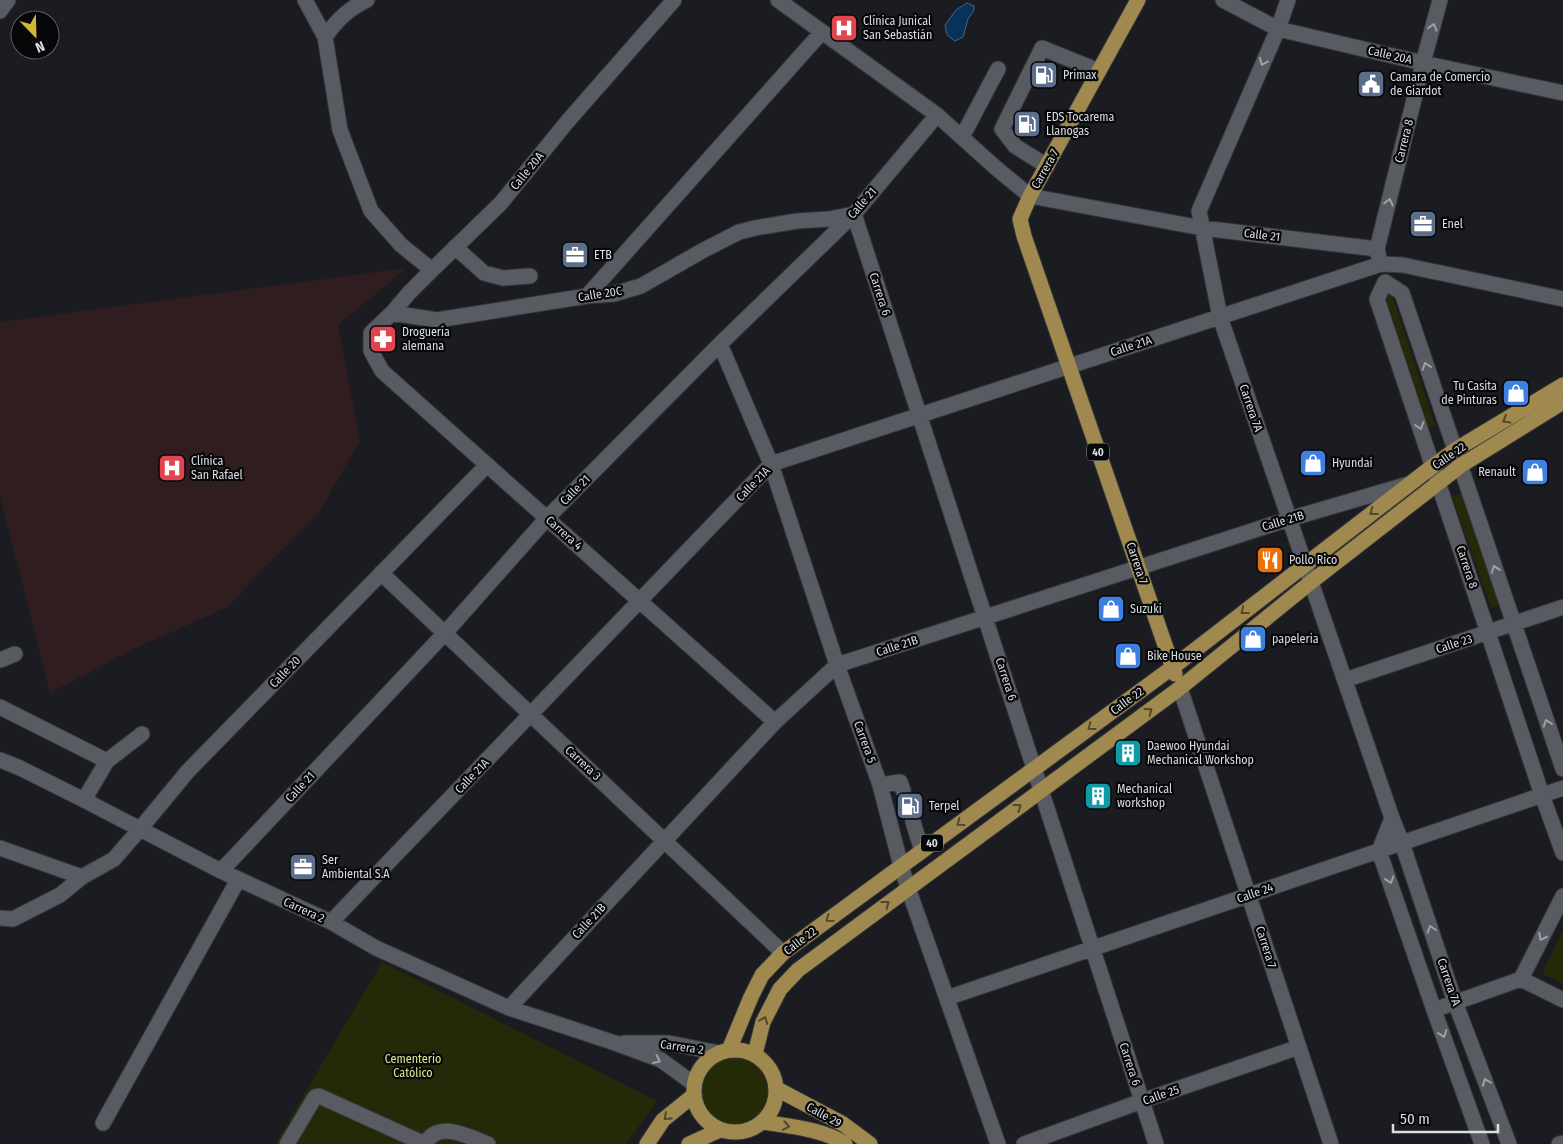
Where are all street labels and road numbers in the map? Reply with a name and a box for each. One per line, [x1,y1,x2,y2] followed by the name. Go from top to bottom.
[1367,43,1414,67] street label: Calle 20A
[1392,118,1416,164] street label: Carrera 8
[1028,147,1062,191] street label: Carrera 7
[508,149,547,193] street label: Calle 20A
[845,185,879,221] street label: Calle 21
[1243,226,1281,244] street label: Calle 21
[866,271,894,317] street label: Carrera 6
[577,284,623,304] street label: Calle 20C
[1108,333,1154,359] street label: Calle 21A
[1236,382,1266,434] street label: Carrera 7A
[1430,440,1468,472] street label: Calle 22
[1087,444,1109,461] road number: 40
[733,463,773,504] street label: Calle 21A
[557,472,593,508] street label: Calle 21
[1260,508,1306,534] street label: Calle 21B
[543,513,585,553] street label: Carrera 4
[1123,540,1151,586] street label: Carrera 7
[1453,544,1481,590] street label: Carrera 8
[1434,632,1474,656] street label: Calle 23
[874,633,920,659] street label: Calle 21B
[267,653,303,691] street label: Calle 20
[992,656,1020,702] street label: Carrera 6
[1108,684,1146,718] street label: Calle 22
[851,719,879,765] street label: Carrera 5
[562,743,604,783] street label: Carrera 3
[452,755,492,796] street label: Calle 21A
[282,769,318,805] street label: Calle 21
[921,834,943,851] road number: 40
[1235,880,1275,906] street label: Calle 24
[281,894,327,926] street label: Carrera 2
[569,900,609,942] street label: Calle 21B
[781,924,819,958] street label: Calle 22
[1253,924,1279,970] street label: Carrera 7
[1434,956,1464,1008] street label: Carrera 7A
[659,1037,705,1057] street label: Carrera 2
[1116,1041,1144,1087] street label: Carrera 6
[1141,1082,1182,1108] street label: Calle 25
[804,1100,844,1130] street label: Calle 29

